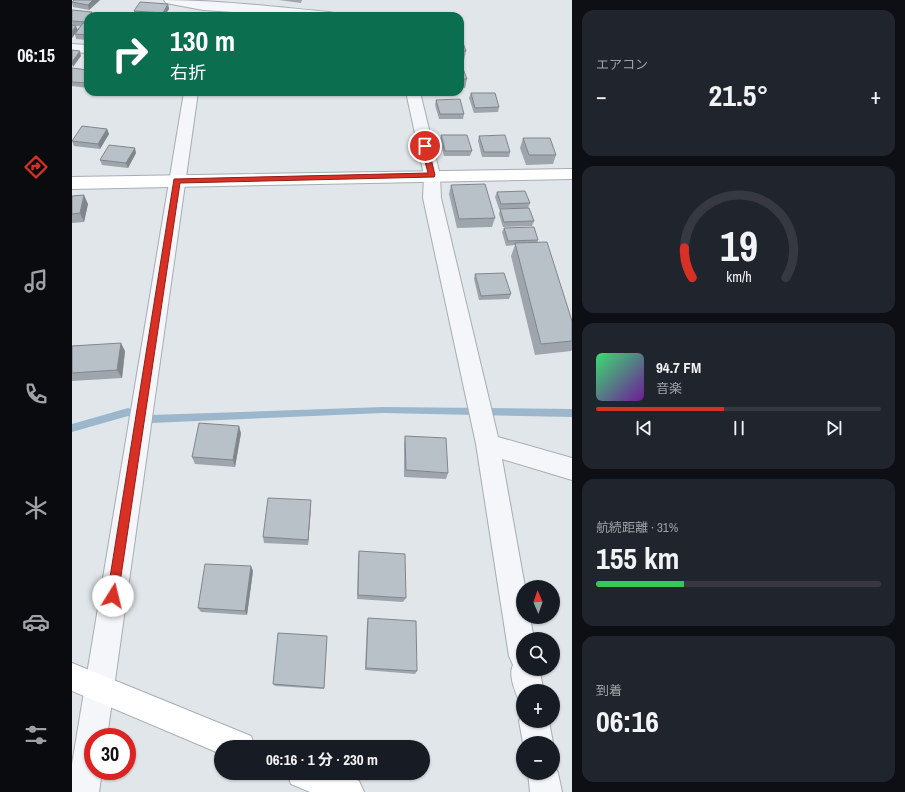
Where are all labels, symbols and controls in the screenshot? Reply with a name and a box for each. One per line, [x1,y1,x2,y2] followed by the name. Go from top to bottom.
[170,22,235,60] text: 130 m
[104,28,156,80] icon: right
[17,43,55,68] text: 06:15
[596,56,648,73] text: エアコン
[170,60,206,85] text: 右折
[709,75,768,115] text: 21.5°
[596,81,607,111] text: −
[870,81,881,111] text: +
[408,129,442,163] pin
[414,135,436,157] icon: arrive
[22,153,50,181] icon: directions
[720,217,757,273] text: 19
[726,266,751,285] text: km/h
[22,267,50,295] icon: music
[656,357,701,378] text: 94.7 FM
[22,380,50,408] icon: phone
[656,380,682,397] text: 音楽
[633,417,655,439] icon: previous
[728,417,750,439] icon: pause
[823,417,845,439] icon: next
[22,494,50,522] icon: climate
[596,519,678,536] text: 航続距離 · 31%
[596,538,679,578] text: 155 km
[92,575,134,617] position arrow
[516,580,560,624] north arrow
[516,580,560,780] map controls
[22,608,50,636] icon: car
[516,632,560,676] button: search
[596,682,622,699] text: 到着
[516,684,560,728] button: +
[596,701,659,741] text: 06:16
[22,721,50,749] icon: filters
[84,728,136,780] speed limit sign: 30
[516,736,560,780] button: −
[266,749,378,770] text: 06:16 · 1 分 · 230 m

